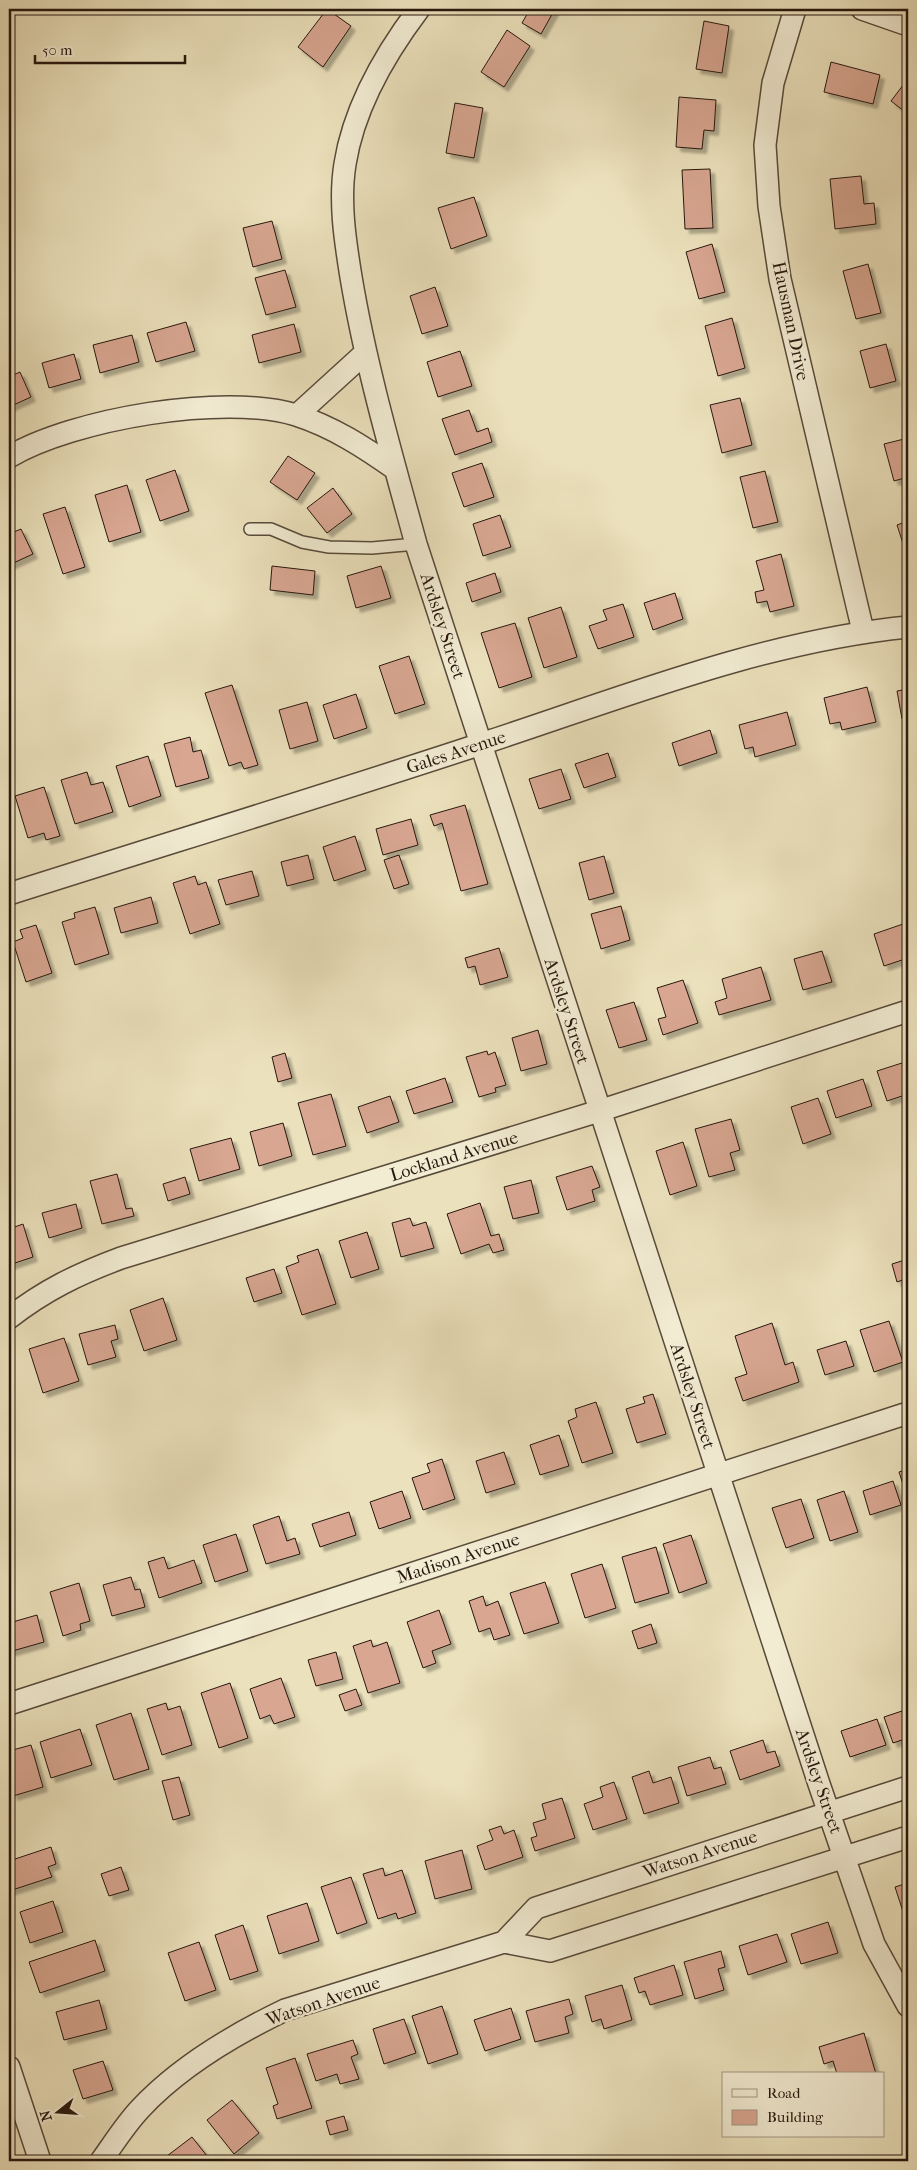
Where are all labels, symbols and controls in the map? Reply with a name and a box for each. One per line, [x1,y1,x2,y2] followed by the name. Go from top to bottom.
[35,32,185,64] scale bar
[42,41,73,59] text: 50 m
[768,260,813,383] street label: Hausman Drive
[415,570,470,682] street label: Ardsley Street
[404,726,509,778] street label: Gales Avenue
[539,955,594,1067] street label: Ardsley Street
[388,1127,521,1186] street label: Lockland Avenue
[665,1340,720,1452] street label: Ardsley Street
[394,1529,522,1588] street label: Madison Avenue
[790,1725,847,1837] street label: Ardsley Street
[639,1826,760,1883] street label: Watson Avenue
[262,1972,383,2031] street label: Watson Avenue
[722,2072,884,2138] legend
[767,2084,801,2102] text: Road
[32,2088,82,2138] north arrow
[36,2108,56,2123] text: N
[767,2108,824,2126] text: Building

